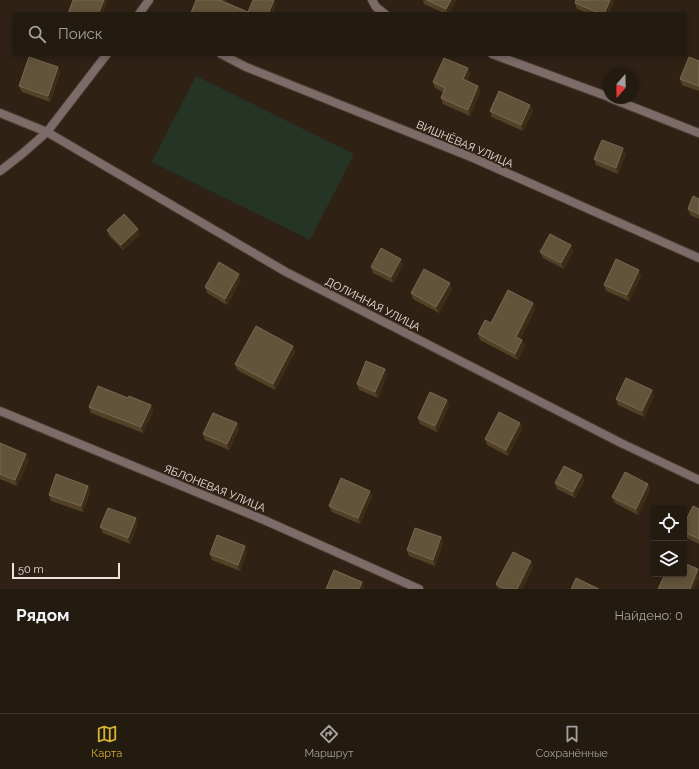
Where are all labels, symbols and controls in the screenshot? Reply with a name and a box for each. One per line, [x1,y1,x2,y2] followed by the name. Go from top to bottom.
[12,12,687,56] search box
[26,23,48,45] icon: search
[58,25,103,43] text: Поиск
[603,68,639,104] north arrow
[414,118,516,171] street label: ВИШНЁВАЯ УЛИЦА
[323,275,423,334] street label: ДОЛИННАЯ УЛИЦА
[162,462,268,515] street label: ЯБЛОНЕВАЯ УЛИЦА
[651,505,687,577] map controls
[651,505,687,541] button: locate
[651,541,687,577] button: layers
[12,561,120,580] scale bar
[18,563,44,576] text: 50 m
[16,605,69,625] text: Рядом
[614,608,683,623] text: Найдено: 0
[91,723,122,760] tab: Карта
[304,723,353,760] tab: Маршрут
[536,723,608,760] tab: Сохранённые

